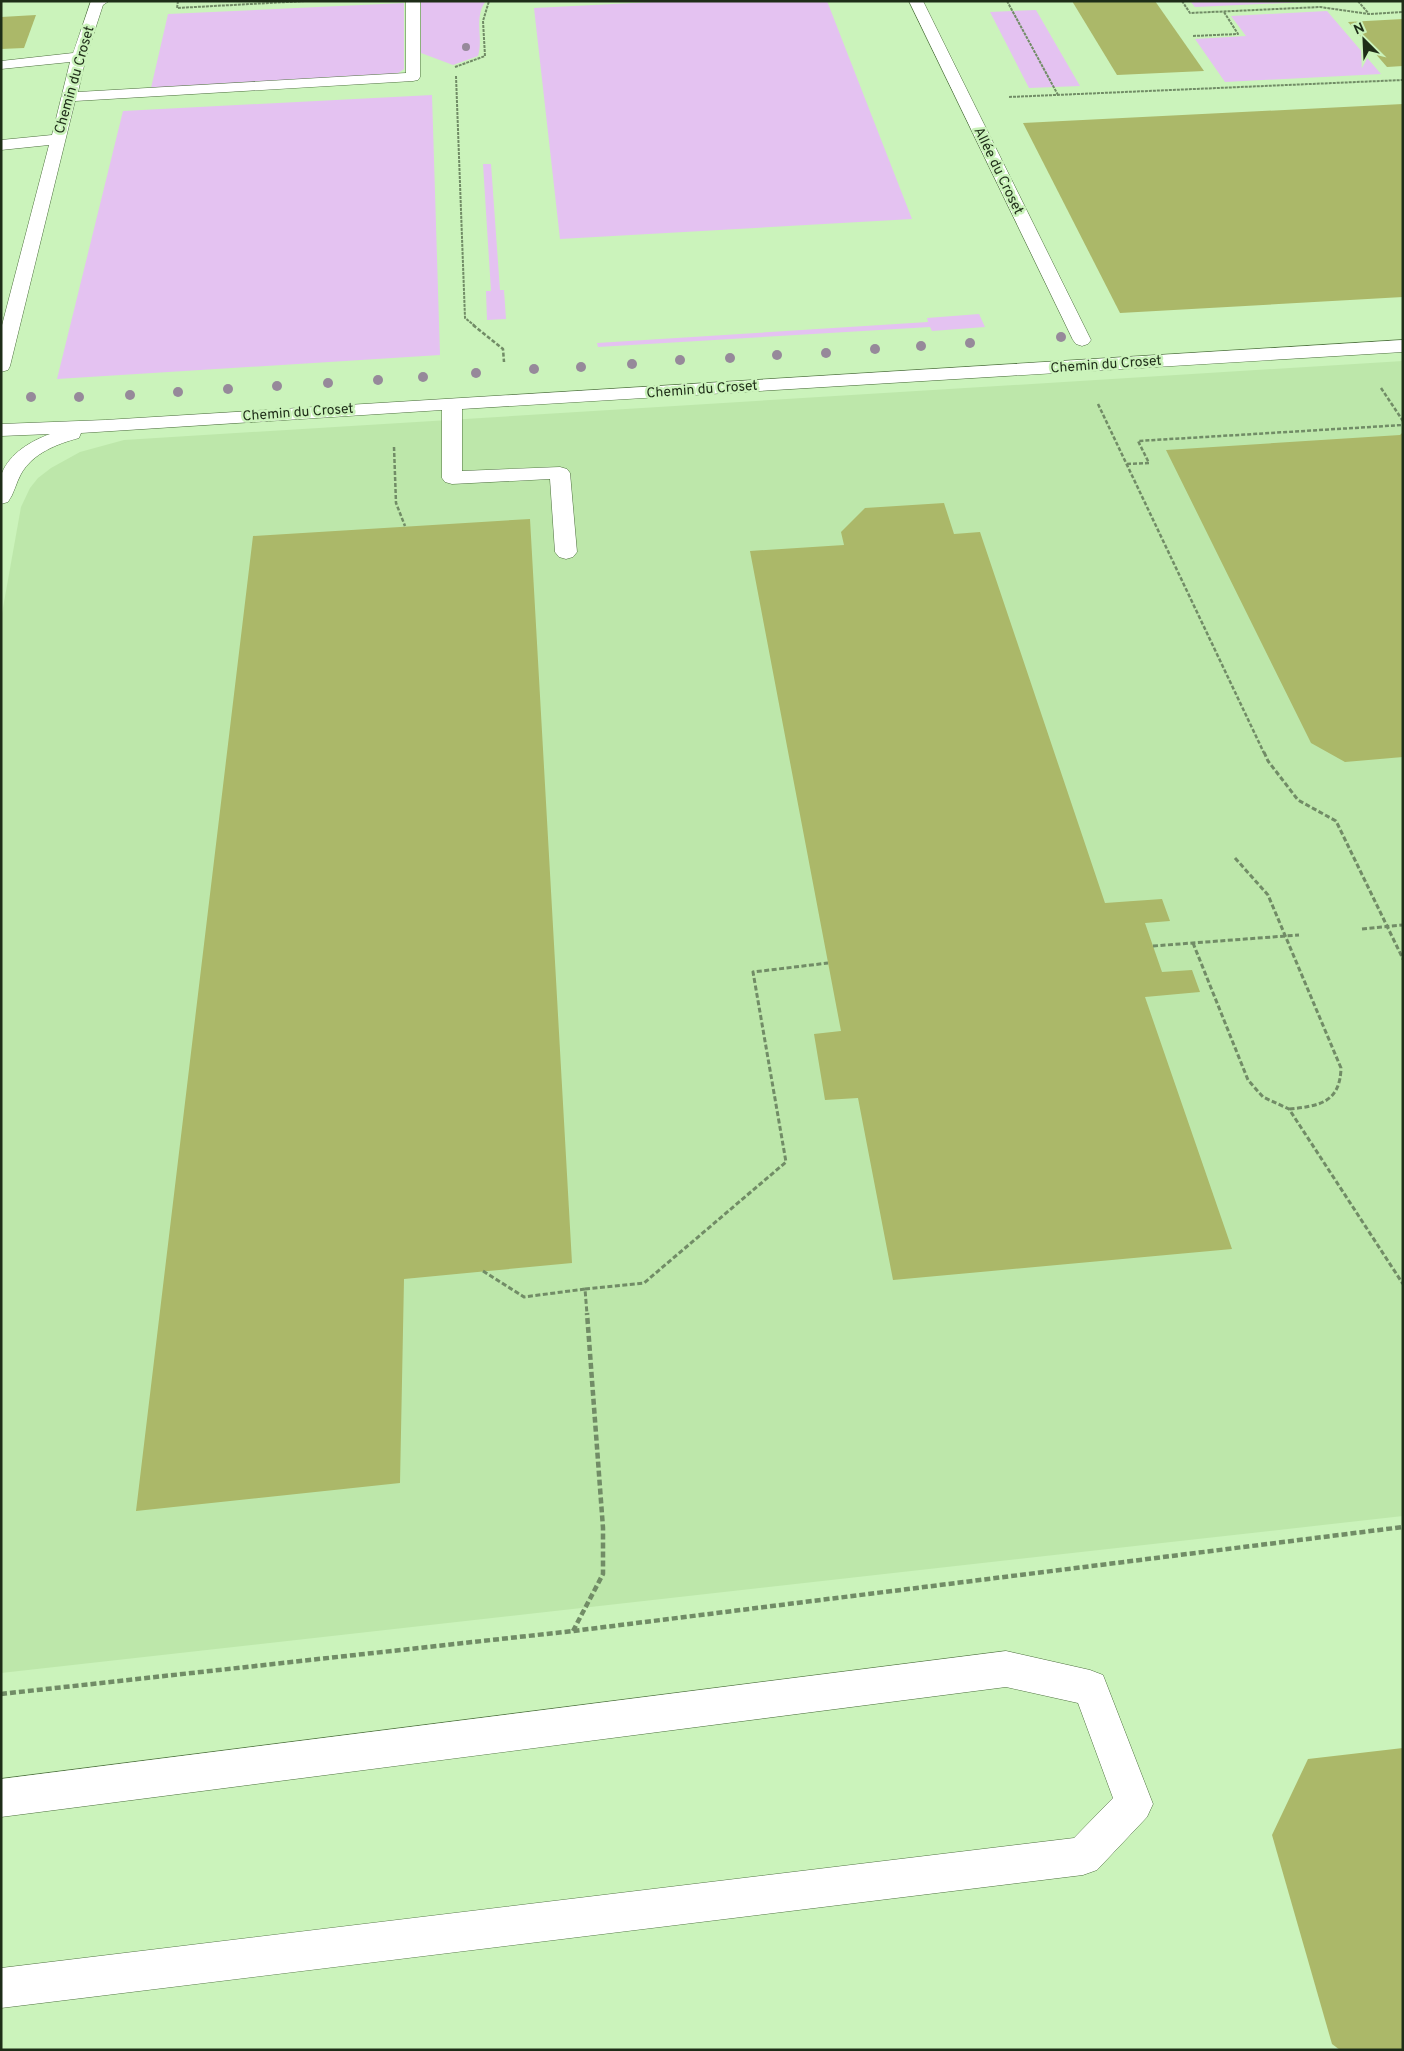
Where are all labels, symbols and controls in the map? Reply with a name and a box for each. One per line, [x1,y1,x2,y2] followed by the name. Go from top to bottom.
[1339,15,1389,65] north arrow
[1351,20,1367,39] text: N
[51,24,99,136] street label: Chemin du Croset
[969,125,1027,217] street label: Allée du Croset
[1050,353,1162,377] street label: Chemin du Croset
[646,378,758,402] street label: Chemin du Croset
[242,401,354,425] street label: Chemin du Croset

